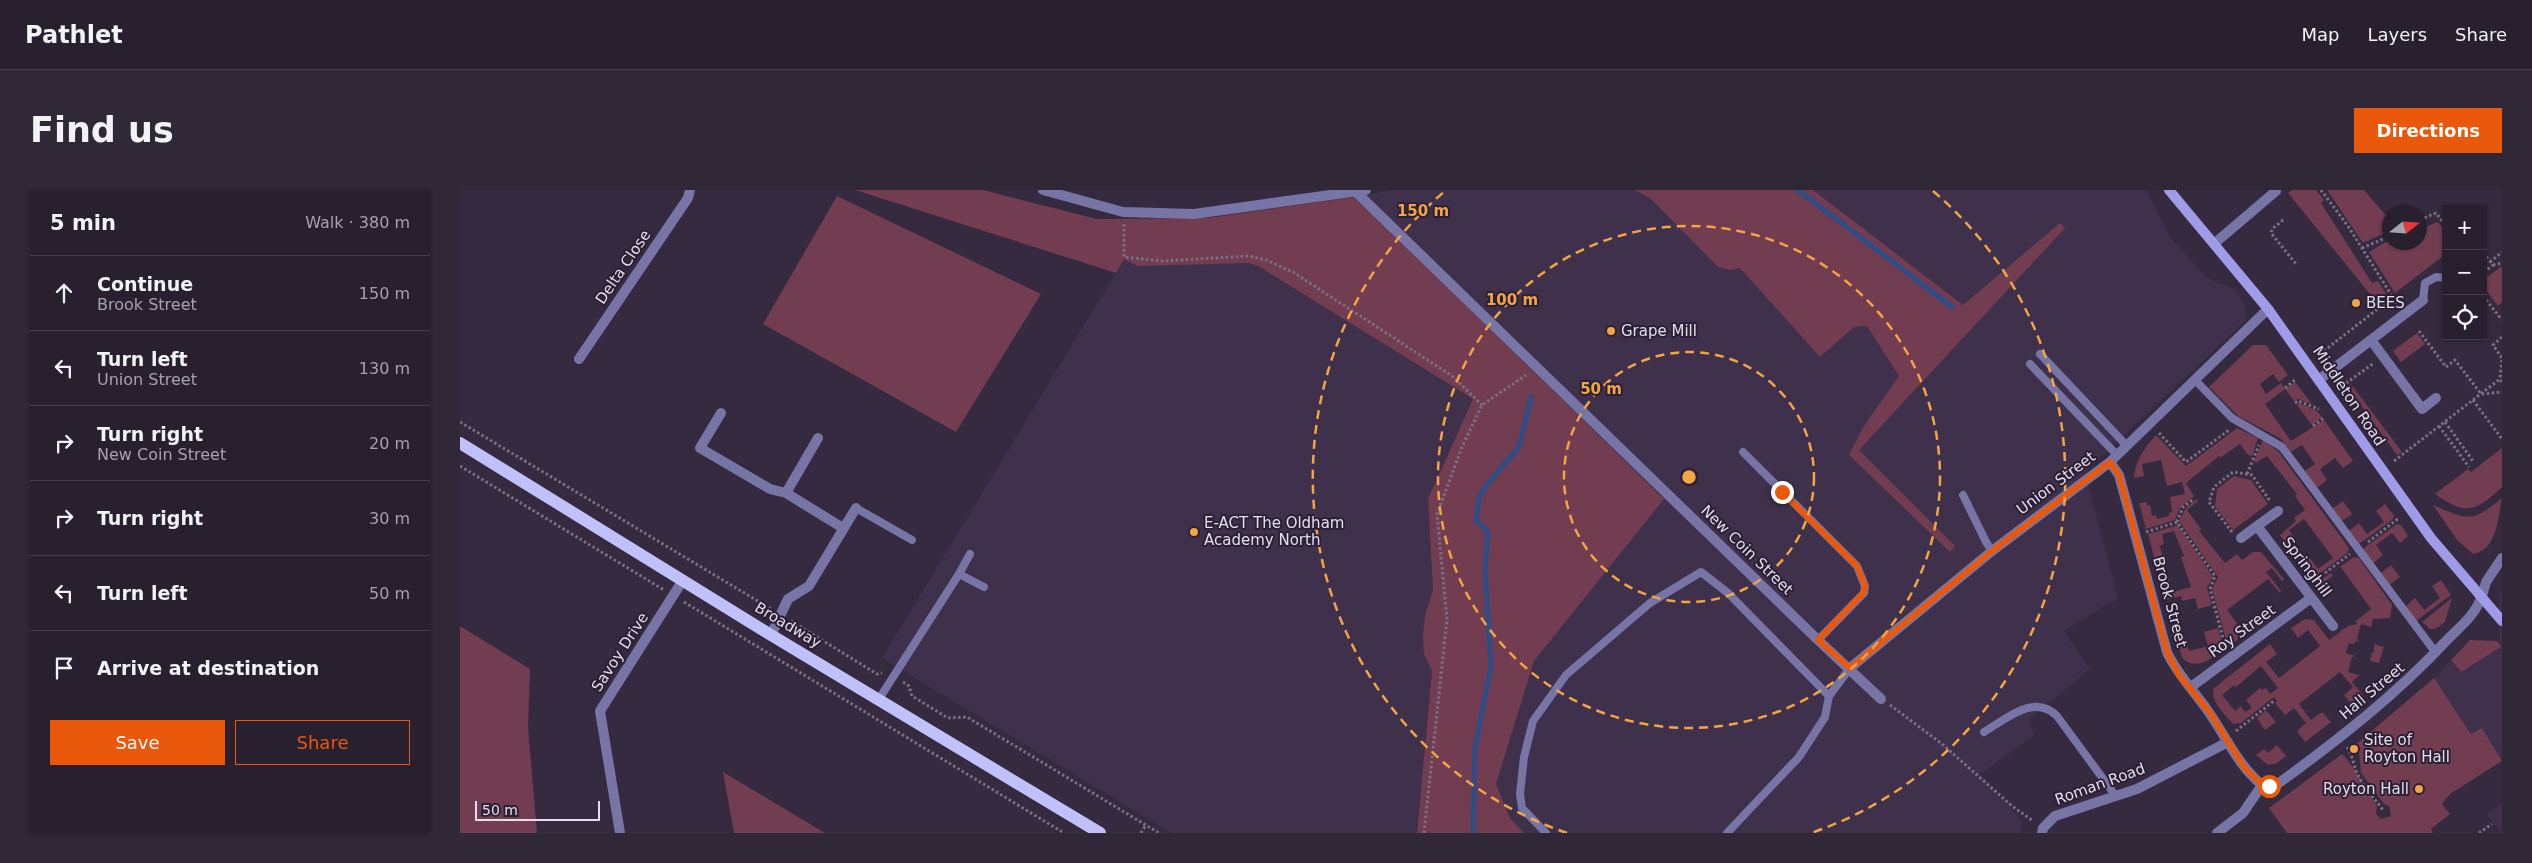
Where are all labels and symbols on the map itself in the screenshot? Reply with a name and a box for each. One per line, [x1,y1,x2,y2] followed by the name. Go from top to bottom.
[1397,202,1449,220] text: 150 m
[2382,205,2427,250] north arrow
[592,226,654,308] street label: Delta Close
[1486,291,1538,309] text: 100 m
[2366,294,2405,312] place label: BEES
[2350,297,2362,309] marker: BEES
[1621,322,1697,340] place label: Grape Mill
[1605,325,1617,337] marker: Grape Mill
[2309,343,2389,449] street label: Middleton Road
[1580,380,1622,398] text: 50 m
[2013,448,2099,518] street label: Union Street
[1680,468,1698,486] centre of rings
[1771,481,1794,504] route end
[1697,501,1797,599] street label: New Coin Street
[1204,514,1344,549] place label: E-ACT The Oldham Academy North
[1188,526,1200,538] marker: E-ACT The Oldham Academy North
[2279,533,2335,601] street label: Springhill
[2149,555,2191,650] street label: Brook Street
[751,598,825,652] street label: Broadway
[2205,601,2279,661] street label: Roy Street
[588,609,652,695] street label: Savoy Drive
[2336,659,2408,723] street label: Hall Street
[2364,731,2450,766] place label: Site of Royton Hall
[2348,743,2360,755] marker: Site of Royton Hall
[2052,759,2148,809] street label: Roman Road
[2258,775,2281,798] route start
[2323,780,2409,798] place label: Royton Hall
[2413,783,2425,795] marker: Royton Hall
[475,798,600,821] scale bar

